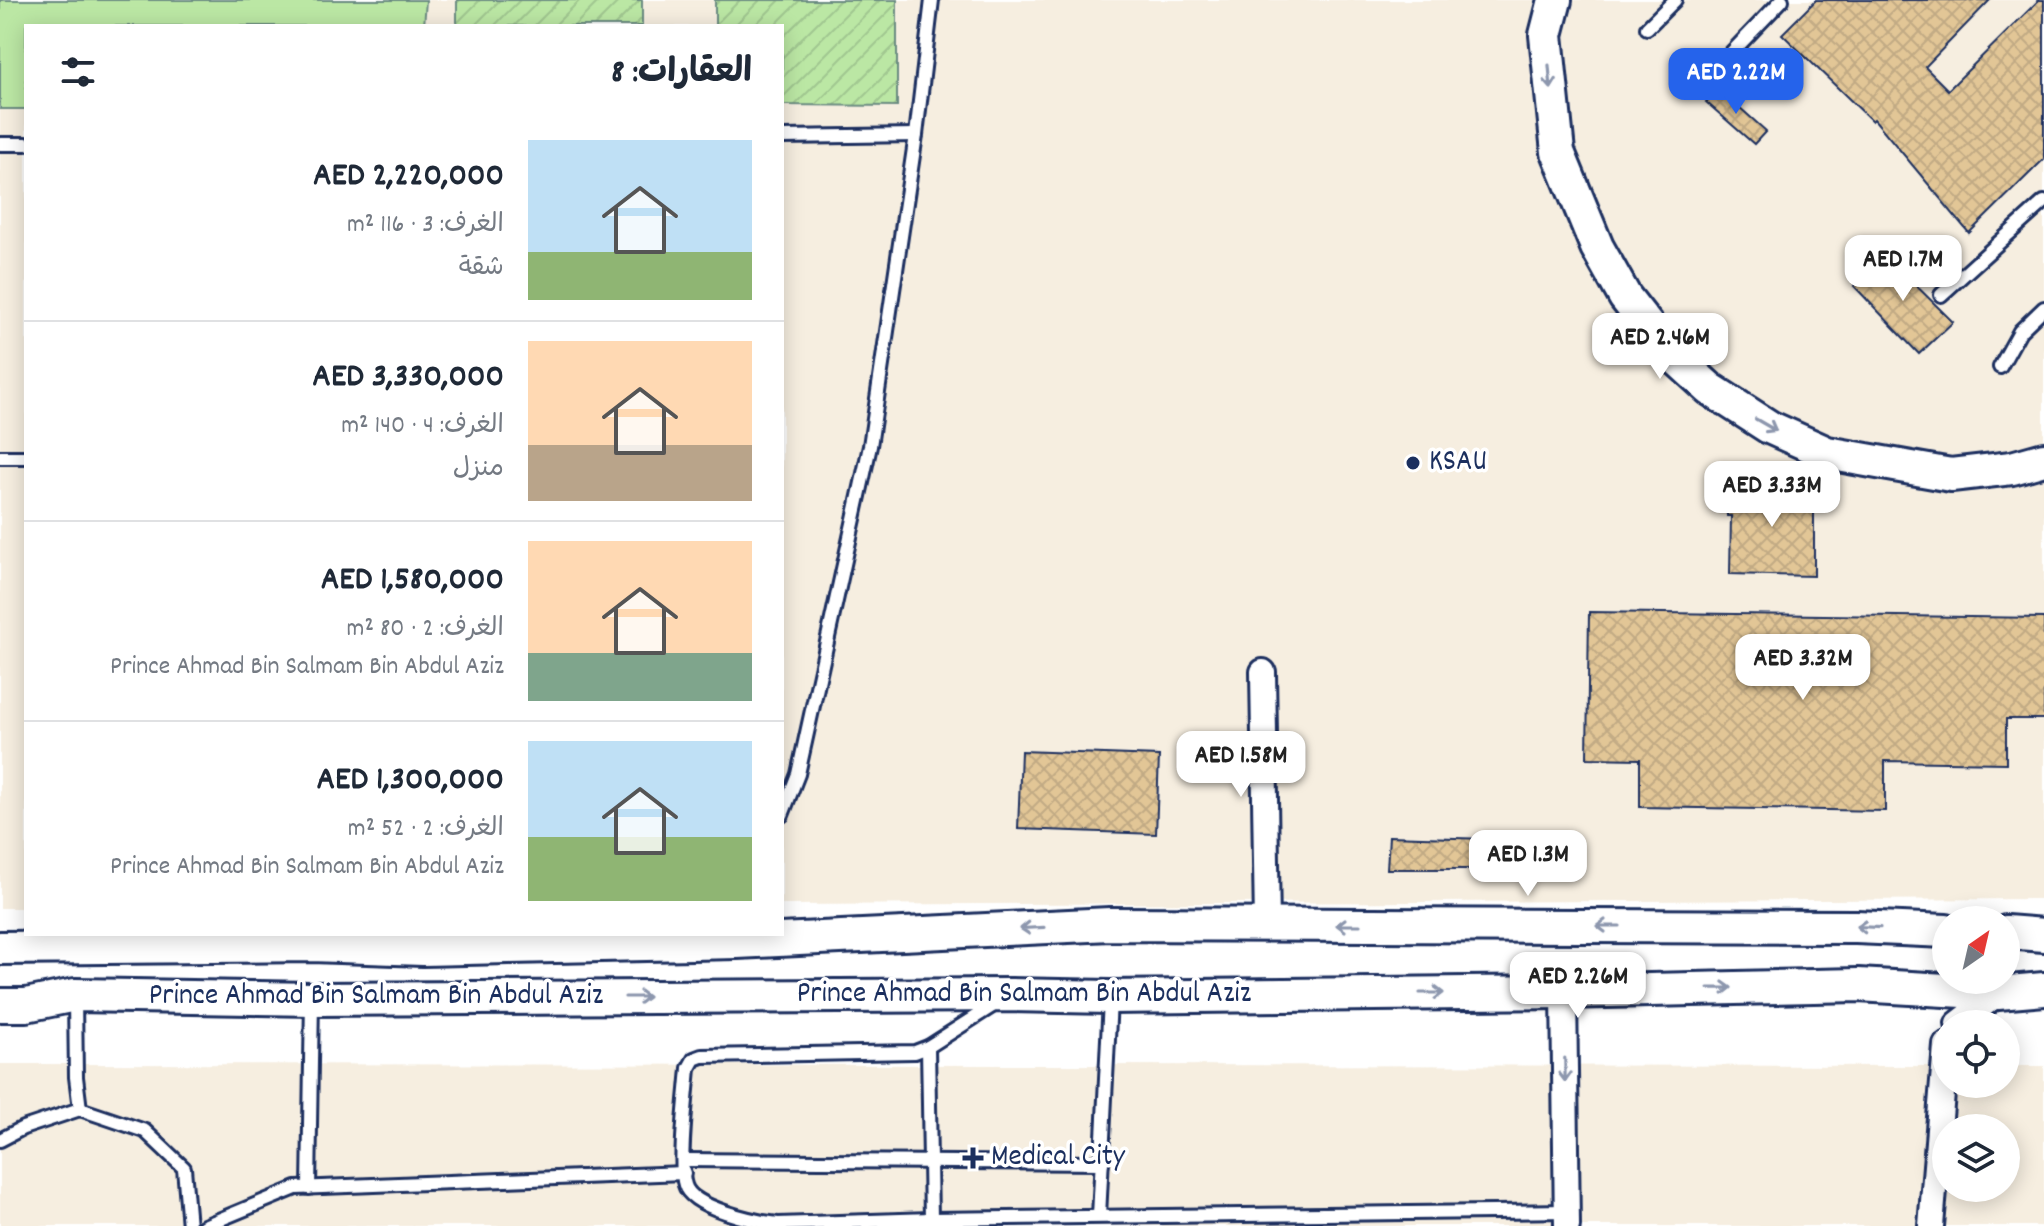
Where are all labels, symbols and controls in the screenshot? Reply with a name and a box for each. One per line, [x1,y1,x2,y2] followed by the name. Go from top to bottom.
[1644,48,1828,116] pin: AED 2.22M
[56,50,100,94] icon: filters
[611,50,752,99] text: العقارات: 8
[1686,55,1786,92] text: AED 2.22M
[1543,63,1558,90] one-way arrow
[313,153,504,202] text: AED 2,220,000
[592,172,688,268] icon: home
[347,207,504,244] text: الغرف: 3 · 116 m²
[1820,235,1986,303] pin: AED 1.7M
[1863,242,1943,279] text: AED 1.7M
[459,250,504,287] text: شقة
[1568,313,1752,381] pin: AED 2.46M
[1610,320,1710,357] text: AED 2.46M
[312,354,504,403] text: AED 3,330,000
[592,373,688,469] icon: home
[341,408,504,445] text: الغرف: 4 · 140 m²
[1754,417,1778,433] one-way arrow
[1429,442,1487,485] place label: KSAU
[453,451,504,488] text: منزل
[1404,454,1422,472] marker: KSAU
[1680,461,1864,529] pin: AED 3.33M
[1722,468,1822,505] text: AED 3.33M
[321,557,504,606] text: AED 1,580,000
[592,573,688,669] icon: home
[347,611,504,648] text: الغرف: 2 · 80 m²
[1711,634,1895,702] pin: AED 3.32M
[1753,641,1853,678] text: AED 3.32M
[110,649,504,686] text: Prince Ahmad Bin Salmam Bin Abdul Aziz
[1149,731,1333,799] pin: AED 1.58M
[1194,738,1288,775] text: AED 1.58M
[317,757,504,806] text: AED 1,300,000
[592,773,688,869] icon: home
[348,811,504,848] text: الغرف: 2 · 52 m²
[1445,830,1611,898] pin: AED 1.3M
[1487,837,1569,874] text: AED 1.3M
[110,849,504,886] text: Prince Ahmad Bin Salmam Bin Abdul Aziz
[1932,906,2020,994] north arrow
[1932,906,2020,1202] map controls
[1335,917,1362,933] one-way arrow
[1595,918,1622,934] one-way arrow
[1855,920,1882,935] one-way arrow
[1019,921,1046,936] one-way arrow
[1486,952,1670,1020] pin: AED 2.26M
[1528,959,1628,996] text: AED 2.26M
[797,974,1252,1017] street label: Prince Ahmad Bin Salmam Bin Abdul Aziz
[149,976,604,1019] street label: Prince Ahmad Bin Salmam Bin Abdul Aziz
[1706,981,1733,996] one-way arrow
[1418,985,1445,1001] one-way arrow
[623,989,650,1005] one-way arrow
[1932,1010,2020,1098] button: locate
[1558,1056,1573,1083] one-way arrow
[1932,1114,2020,1202] button: layers
[991,1137,1126,1180] place label: Medical City
[962,1147,984,1169] marker: Medical City

